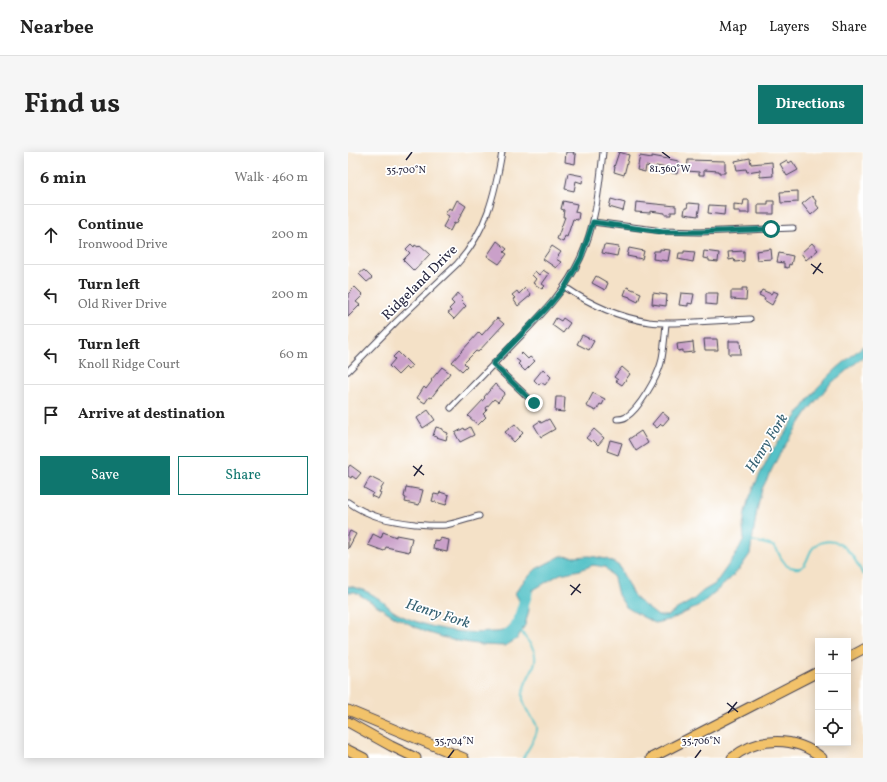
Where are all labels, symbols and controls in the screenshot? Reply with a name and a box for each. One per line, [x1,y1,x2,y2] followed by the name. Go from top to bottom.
[20,15,94,41] text: Nearbee
[719,18,747,37] text: Map
[769,18,809,37] text: Layers
[831,18,867,37] text: Share
[24,85,120,124] text: Find us
[758,85,863,124] button: Directions
[649,162,691,176] text: 81.360°W
[386,163,426,177] text: 35.700°N
[40,167,86,190] text: 6 min
[235,169,308,187] text: Walk · 460 m
[78,215,143,236] text: Continue
[762,220,780,238] route start
[40,224,62,246] icon: ahead
[271,226,308,244] text: 200 m
[78,236,168,254] text: Ironwood Drive
[378,241,462,325] street label: Ridgeland Drive
[78,275,140,296] text: Turn left
[40,284,62,306] icon: left
[271,286,308,304] text: 200 m
[78,296,167,314] text: Old River Drive
[78,335,140,356] text: Turn left
[40,344,62,366] icon: left
[280,346,308,364] text: 60 m
[78,356,180,374] text: Knoll Ridge Court
[525,394,543,412] route end
[40,404,62,426] icon: arrive
[78,404,225,425] text: Arrive at destination
[741,410,794,478] water label: Henry Fork
[40,456,170,495] button: Save
[178,456,308,495] button: Share
[403,594,472,635] water label: Henry Fork
[815,638,851,746] map controls
[815,638,851,674] button: +
[815,674,851,710] button: −
[815,710,851,746] button: locate
[434,734,474,748] text: 35.704°N
[682,734,721,748] text: 35.706°N

